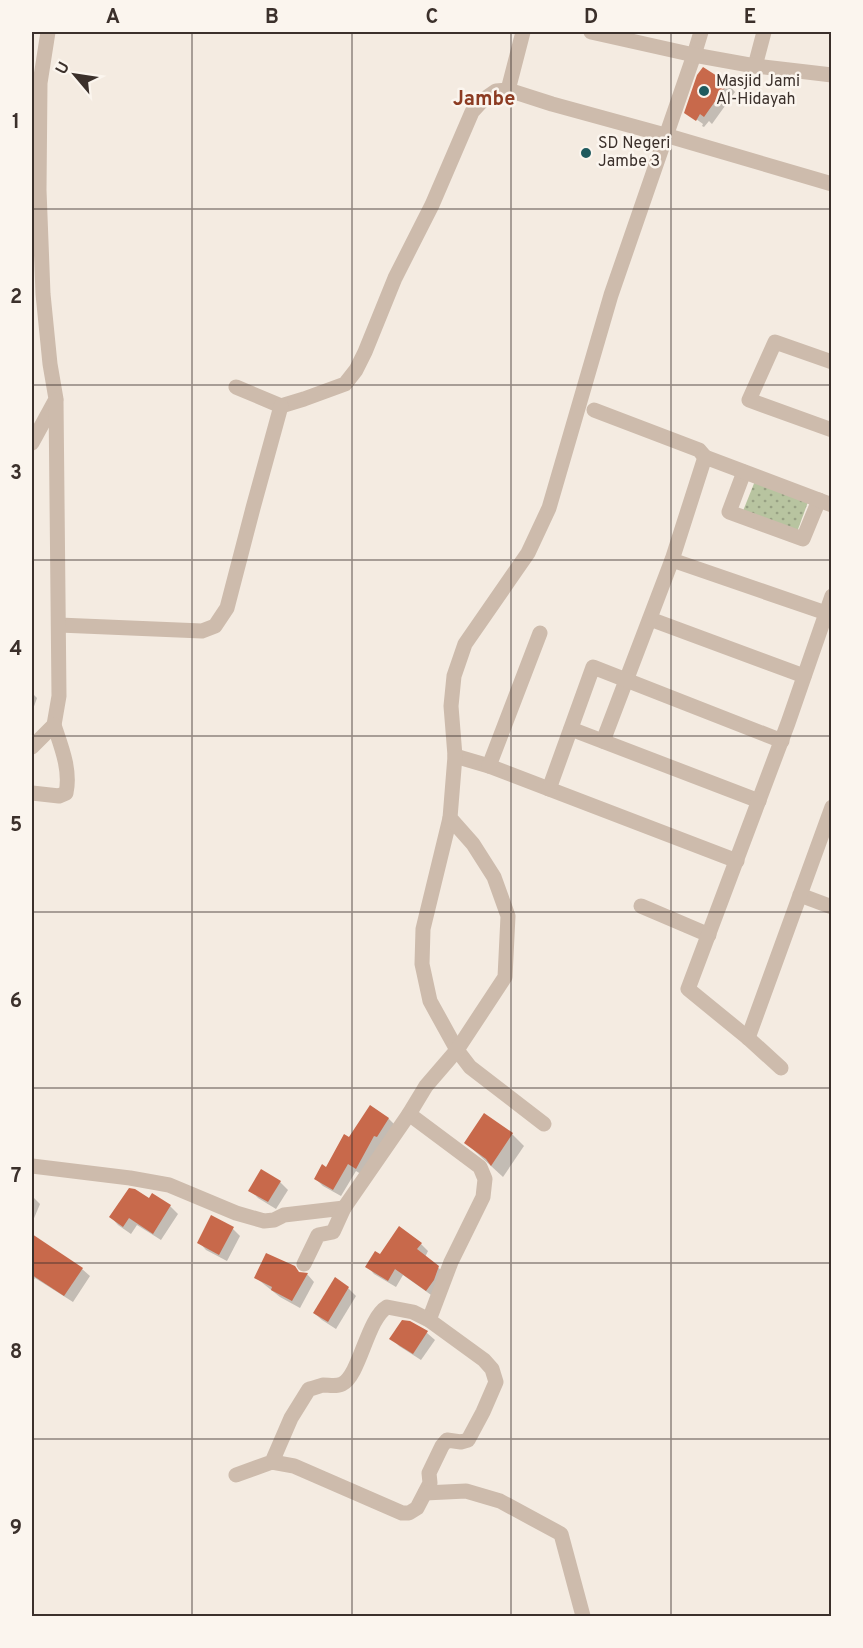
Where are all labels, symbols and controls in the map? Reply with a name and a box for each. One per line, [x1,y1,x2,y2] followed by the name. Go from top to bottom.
[106,5,120,31] text: A
[265,5,279,31] text: B
[426,5,438,31] text: C
[584,5,598,31] text: D
[744,5,756,31] text: E
[45,45,105,105] north arrow
[52,59,75,79] text: U
[716,72,800,110] place label: Masjid Jami Al-Hidayah
[697,84,711,98] marker: Masjid Jami Al-Hidayah
[453,87,515,113] district label: Jambe
[12,110,20,136] text: 1
[598,134,670,172] place label: SD Negeri Jambe 3
[579,146,593,160] marker: SD Negeri Jambe 3
[10,285,22,311] text: 2
[10,461,22,487] text: 3
[10,637,22,663] text: 4
[10,813,22,839] text: 5
[10,989,22,1015] text: 6
[11,1164,21,1190] text: 7
[10,1340,22,1366] text: 8
[10,1516,22,1542] text: 9

